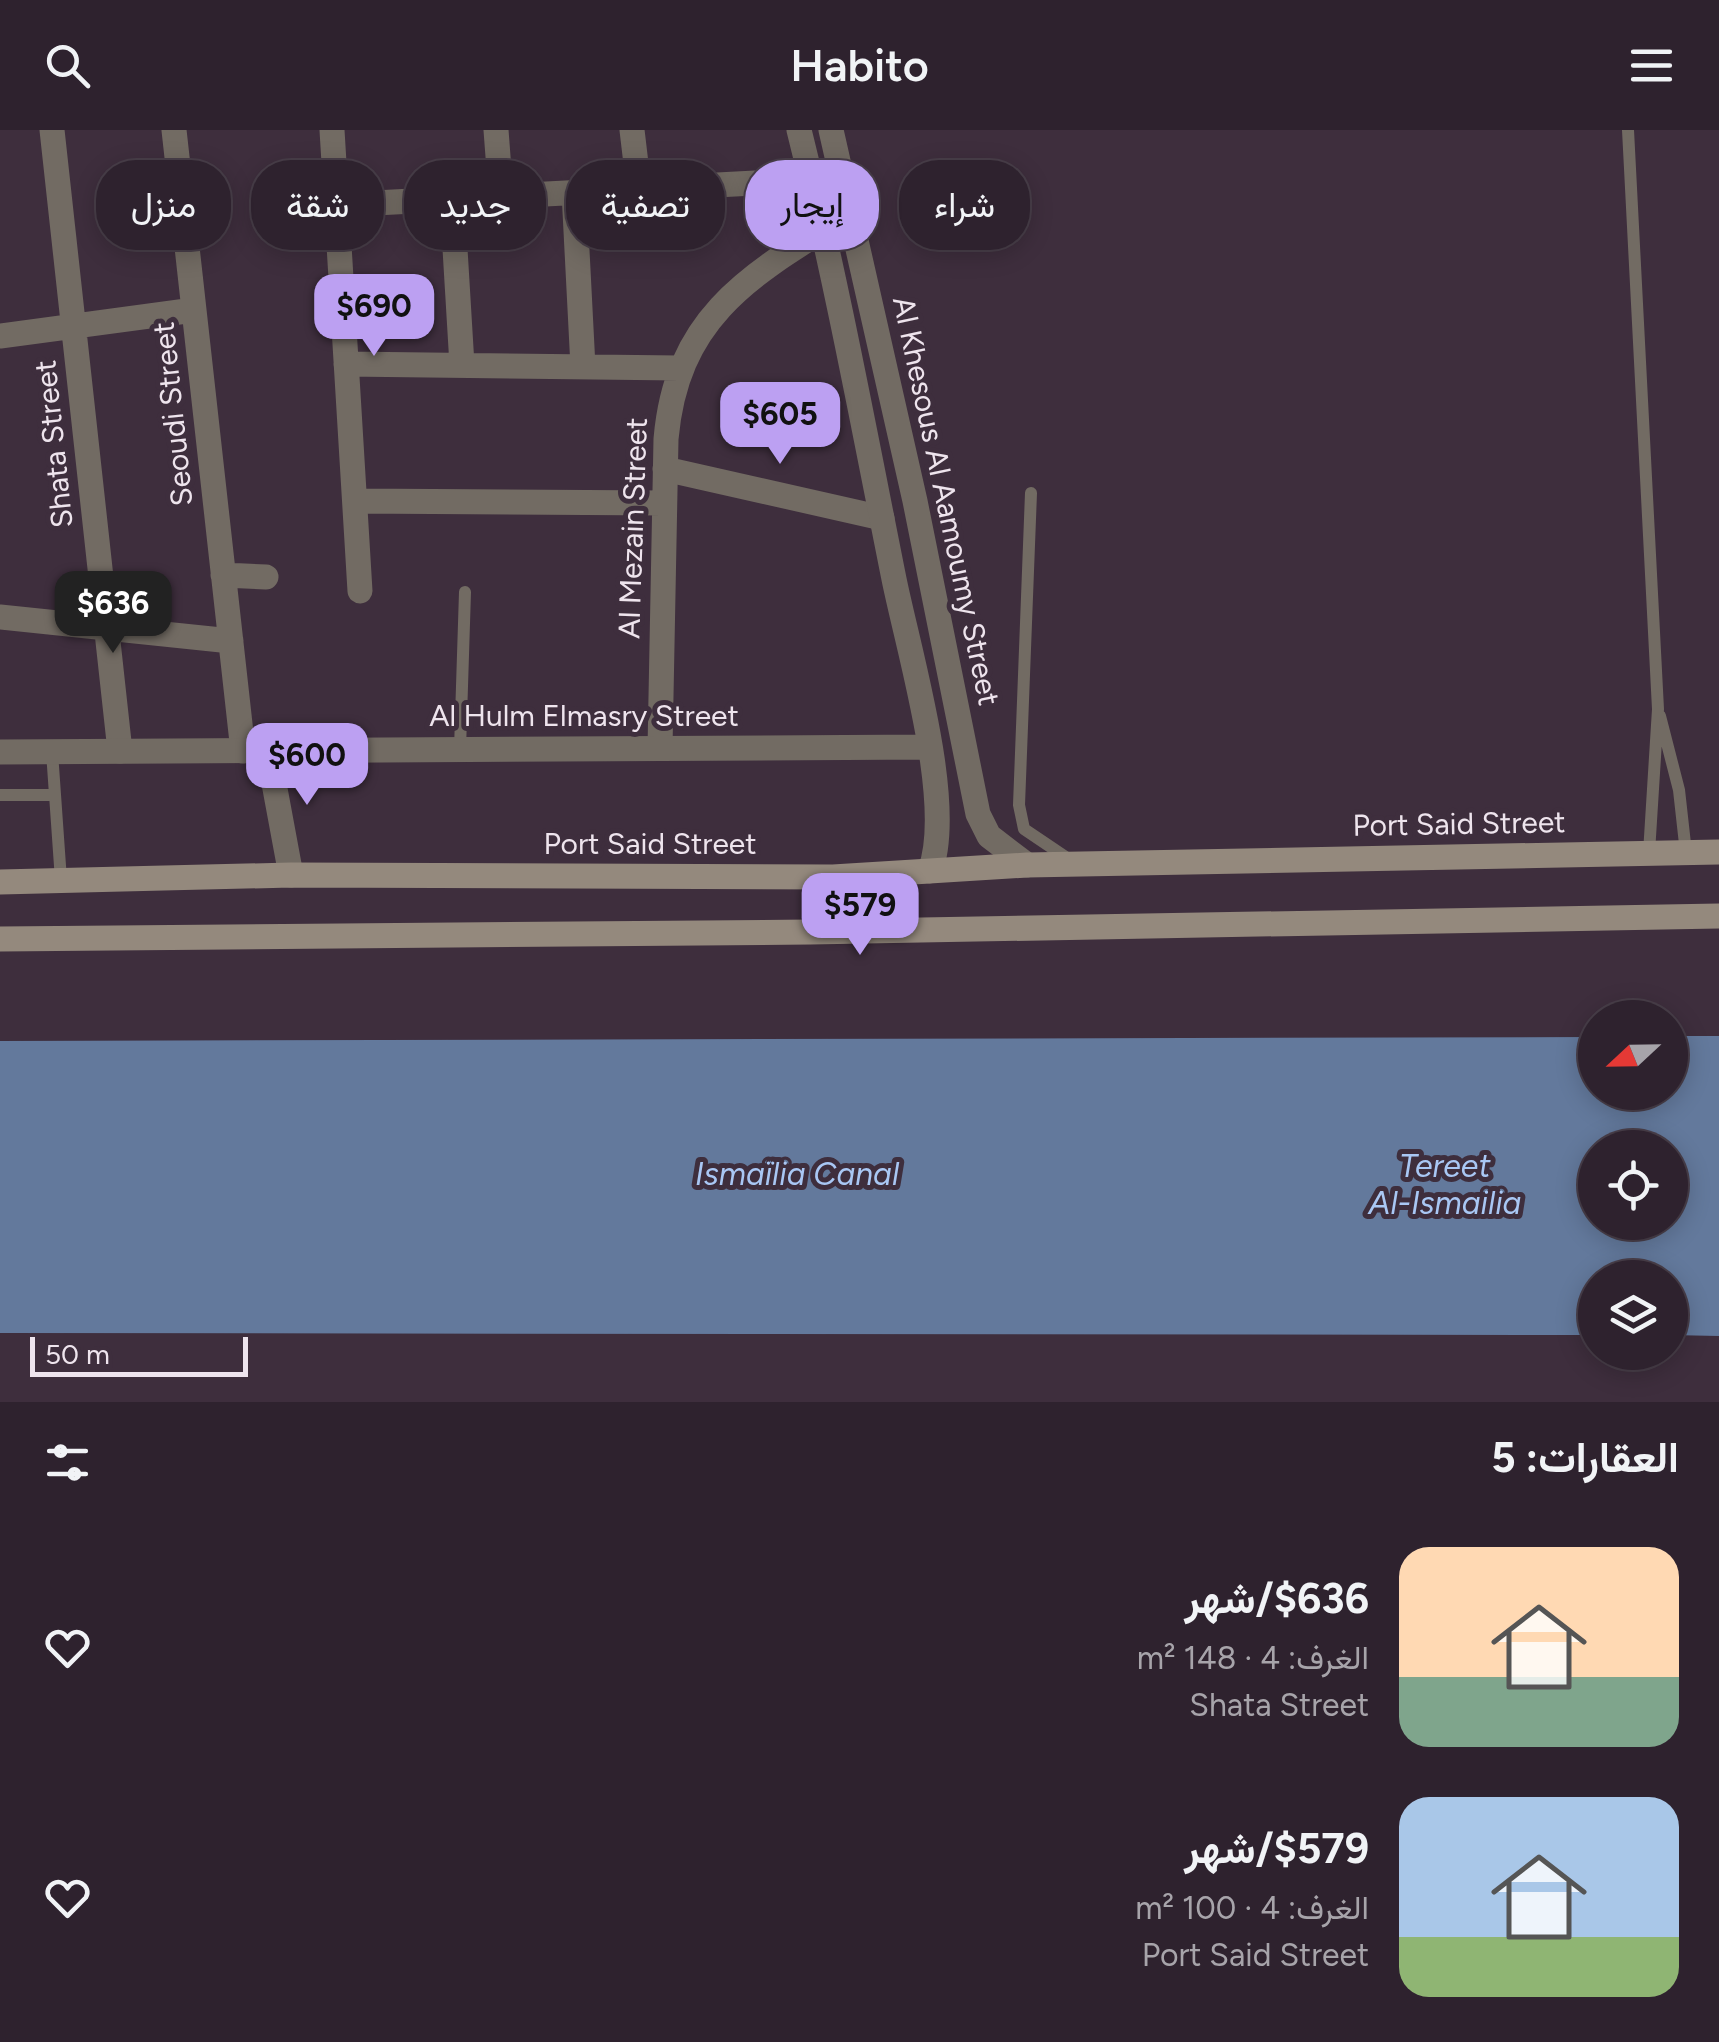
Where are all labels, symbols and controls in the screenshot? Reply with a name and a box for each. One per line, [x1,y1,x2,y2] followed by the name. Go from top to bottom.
[40,38,95,93] icon: search
[790,38,929,92] text: Habito
[1624,38,1679,93] icon: menu
[96,160,231,250] chip: منزل
[251,160,384,250] chip: شقة
[404,160,546,250] chip: جديد
[566,160,725,250] chip: تصفية
[745,160,879,250] chip: إيجار
[899,160,1030,250] chip: شراء
[315,274,433,359] pin: $690
[336,287,412,325] text: $690
[885,293,1008,709] street label: Al Khesous Al Aamoumy Street
[144,320,201,508] street label: Seoudi Street
[26,358,81,530] street label: Shata Street
[721,382,839,467] pin: $605
[742,395,818,433] text: $605
[610,417,655,639] street label: Al Mezain Street
[54,571,172,656] pin: $636
[77,584,149,622] text: $636
[429,697,739,734] street label: Al Hulm Elmasry Street
[248,723,366,808] pin: $600
[268,736,346,774] text: $600
[1352,803,1566,844] street label: Port Said Street
[543,825,757,862] street label: Port Said Street
[801,873,919,958] pin: $579
[824,886,896,924] text: $579
[1578,1000,1688,1110] north arrow
[1578,1000,1688,1370] map controls
[1578,1130,1688,1240] button: locate
[1367,1147,1521,1222] water label: Tereet Al-Ismailia
[695,1155,900,1193] water label: Ismaïlia Canal
[1578,1260,1688,1370] button: layers
[30,1332,248,1376] scale bar
[45,1337,110,1371] text: 50 m
[1491,1432,1679,1483] text: العقارات: 5
[40,1435,95,1490] icon: filters
[1184,1573,1369,1624] text: $636/شهر
[1479,1587,1599,1707] icon: home
[40,1620,95,1675] icon: heart
[1137,1639,1369,1677] text: الغرف: 4 · 148 m²
[1189,1686,1369,1724] text: Shata Street
[1184,1823,1369,1874] text: $579/شهر
[1479,1837,1599,1957] icon: home
[40,1870,95,1925] icon: heart
[1135,1889,1369,1927] text: الغرف: 4 · 100 m²
[1142,1936,1369,1974] text: Port Said Street

